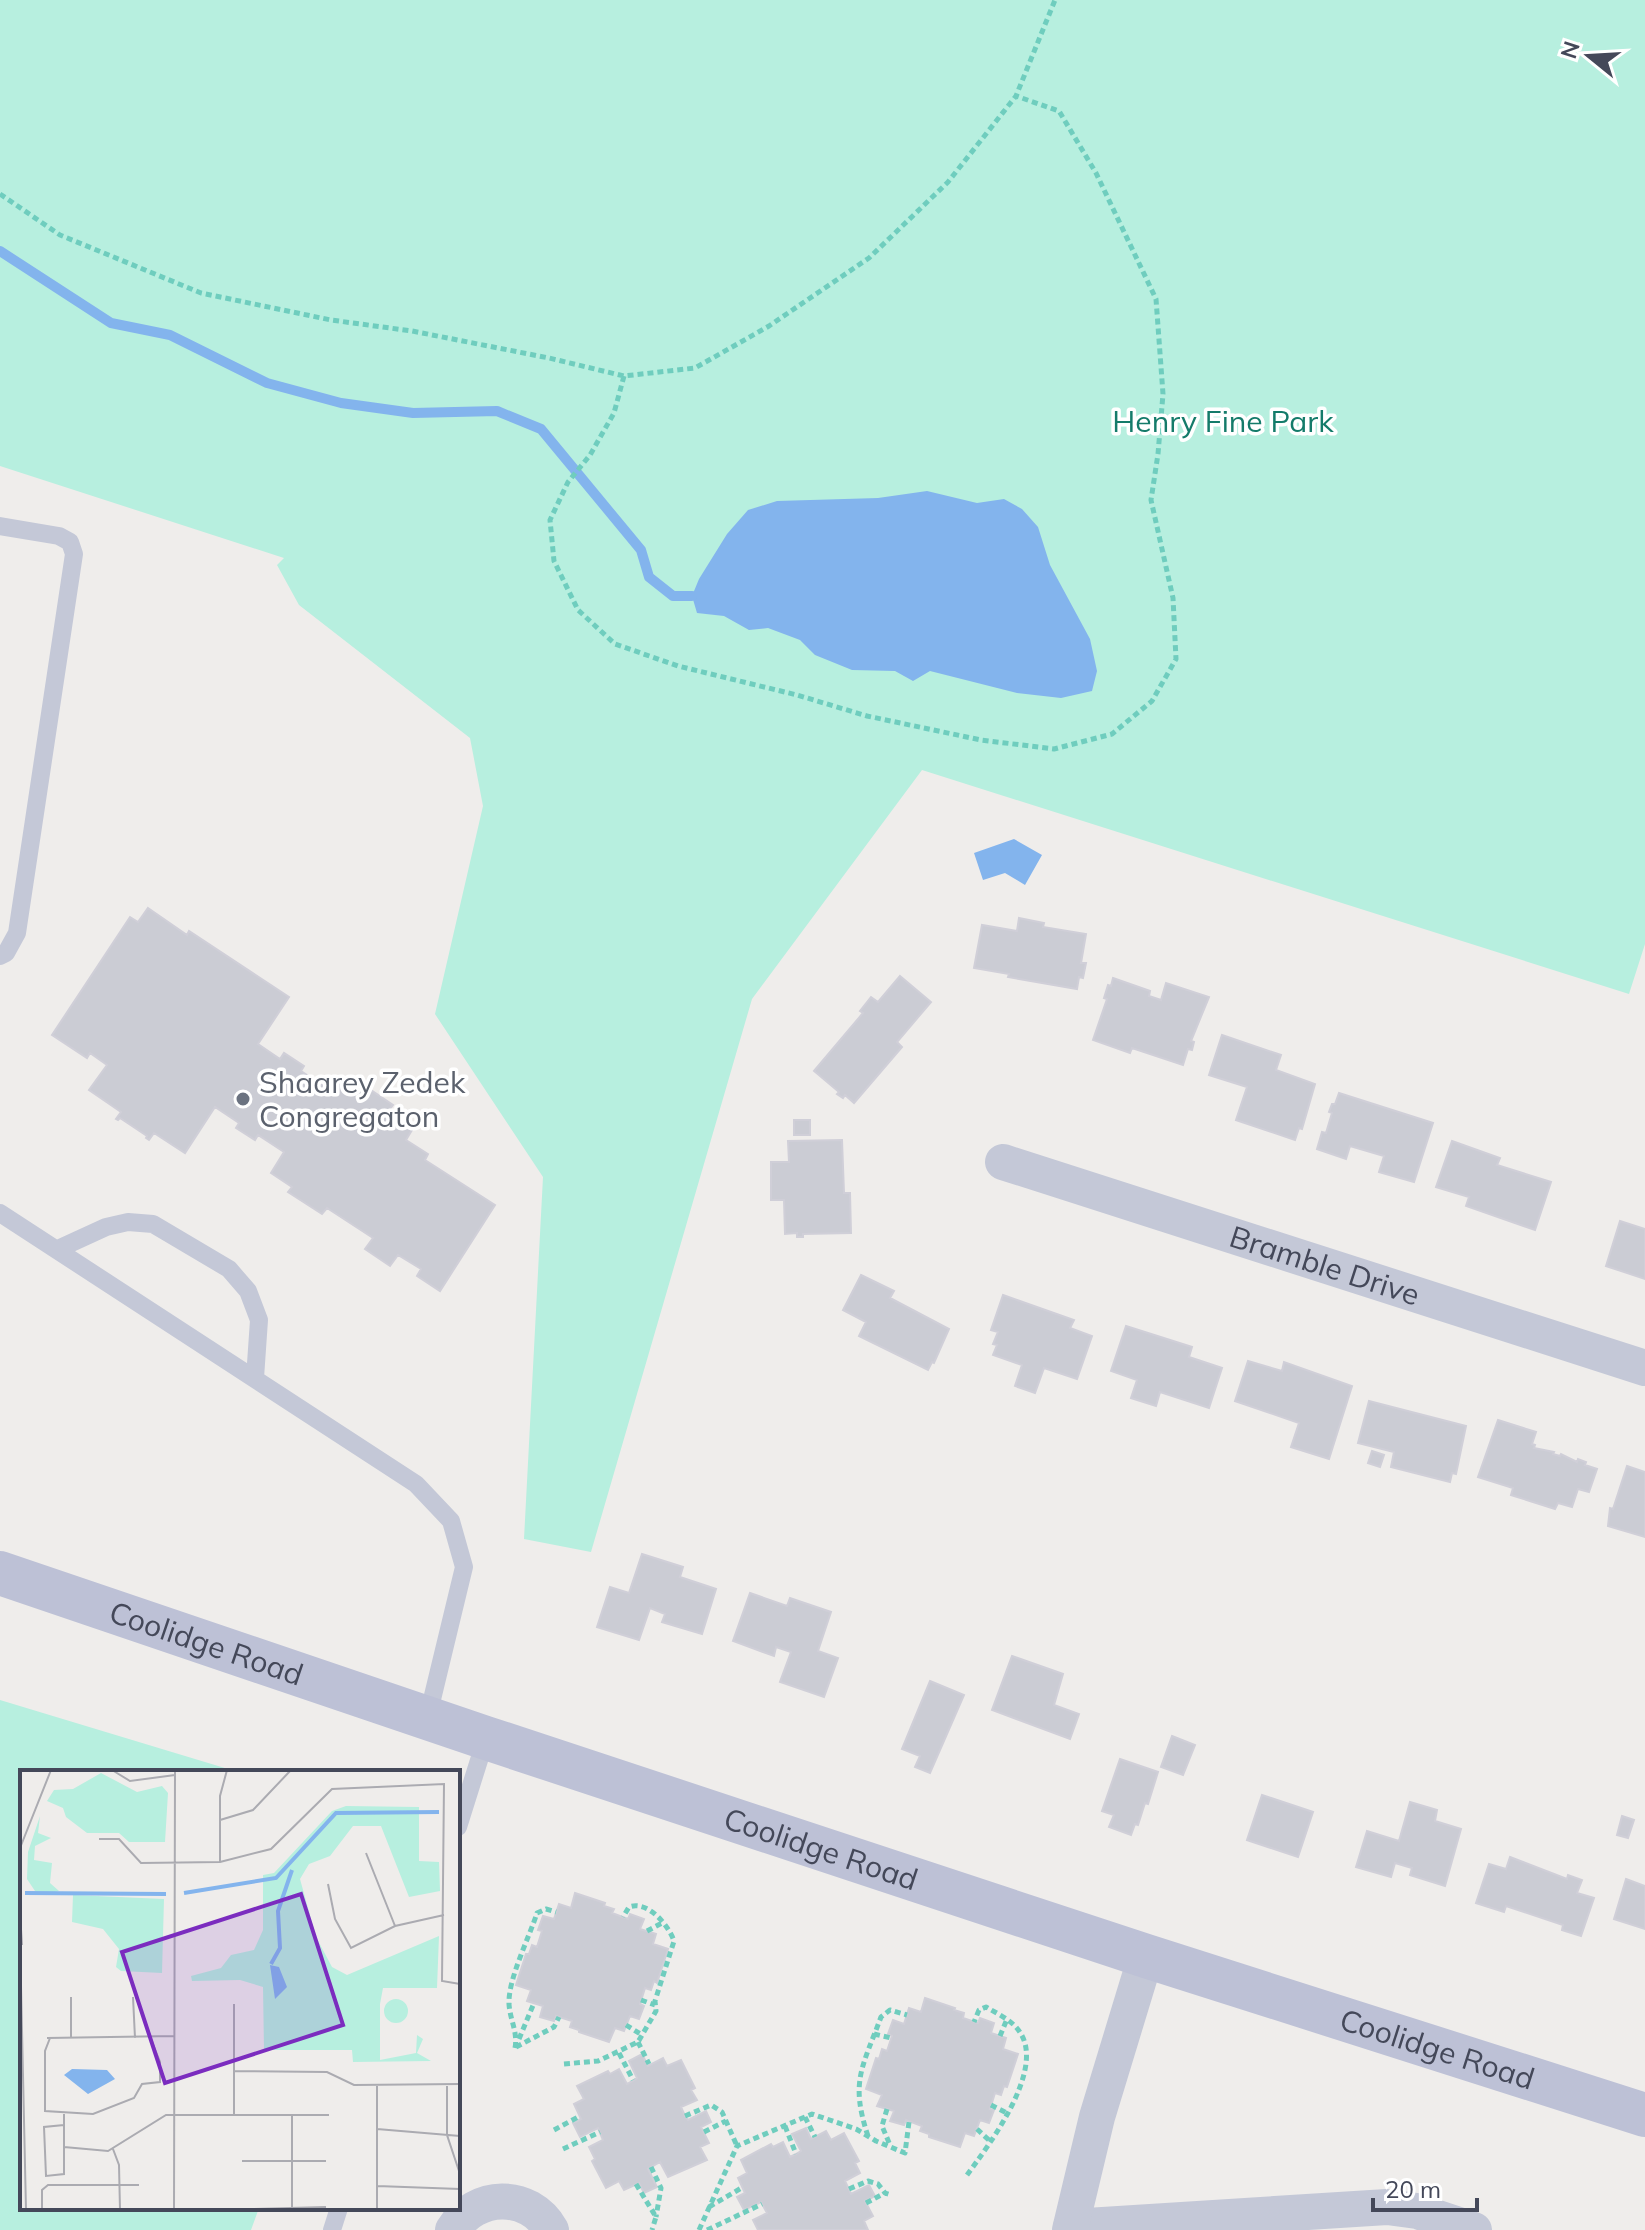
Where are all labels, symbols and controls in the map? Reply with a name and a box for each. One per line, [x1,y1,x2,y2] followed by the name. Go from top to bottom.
[1549,16,1629,96] north arrow
[1554,38,1586,62] text: N
[1112,402,1334,440] park label: Henry Fine Park
[259,1063,466,1135] place label: Shaarey Zedek Congregaton
[234,1090,252,1108] marker: Shaarey Zedek Congregaton
[1225,1217,1425,1314] street label: Bramble Drive
[105,1593,308,1694] street label: Coolidge Road
[20,1770,460,2210] inset map
[719,1799,923,1898] street label: Coolidge Road
[1335,2000,1539,2098] street label: Coolidge Road
[1373,2162,1477,2212] scale bar
[1385,2174,1441,2204] text: 20 m

